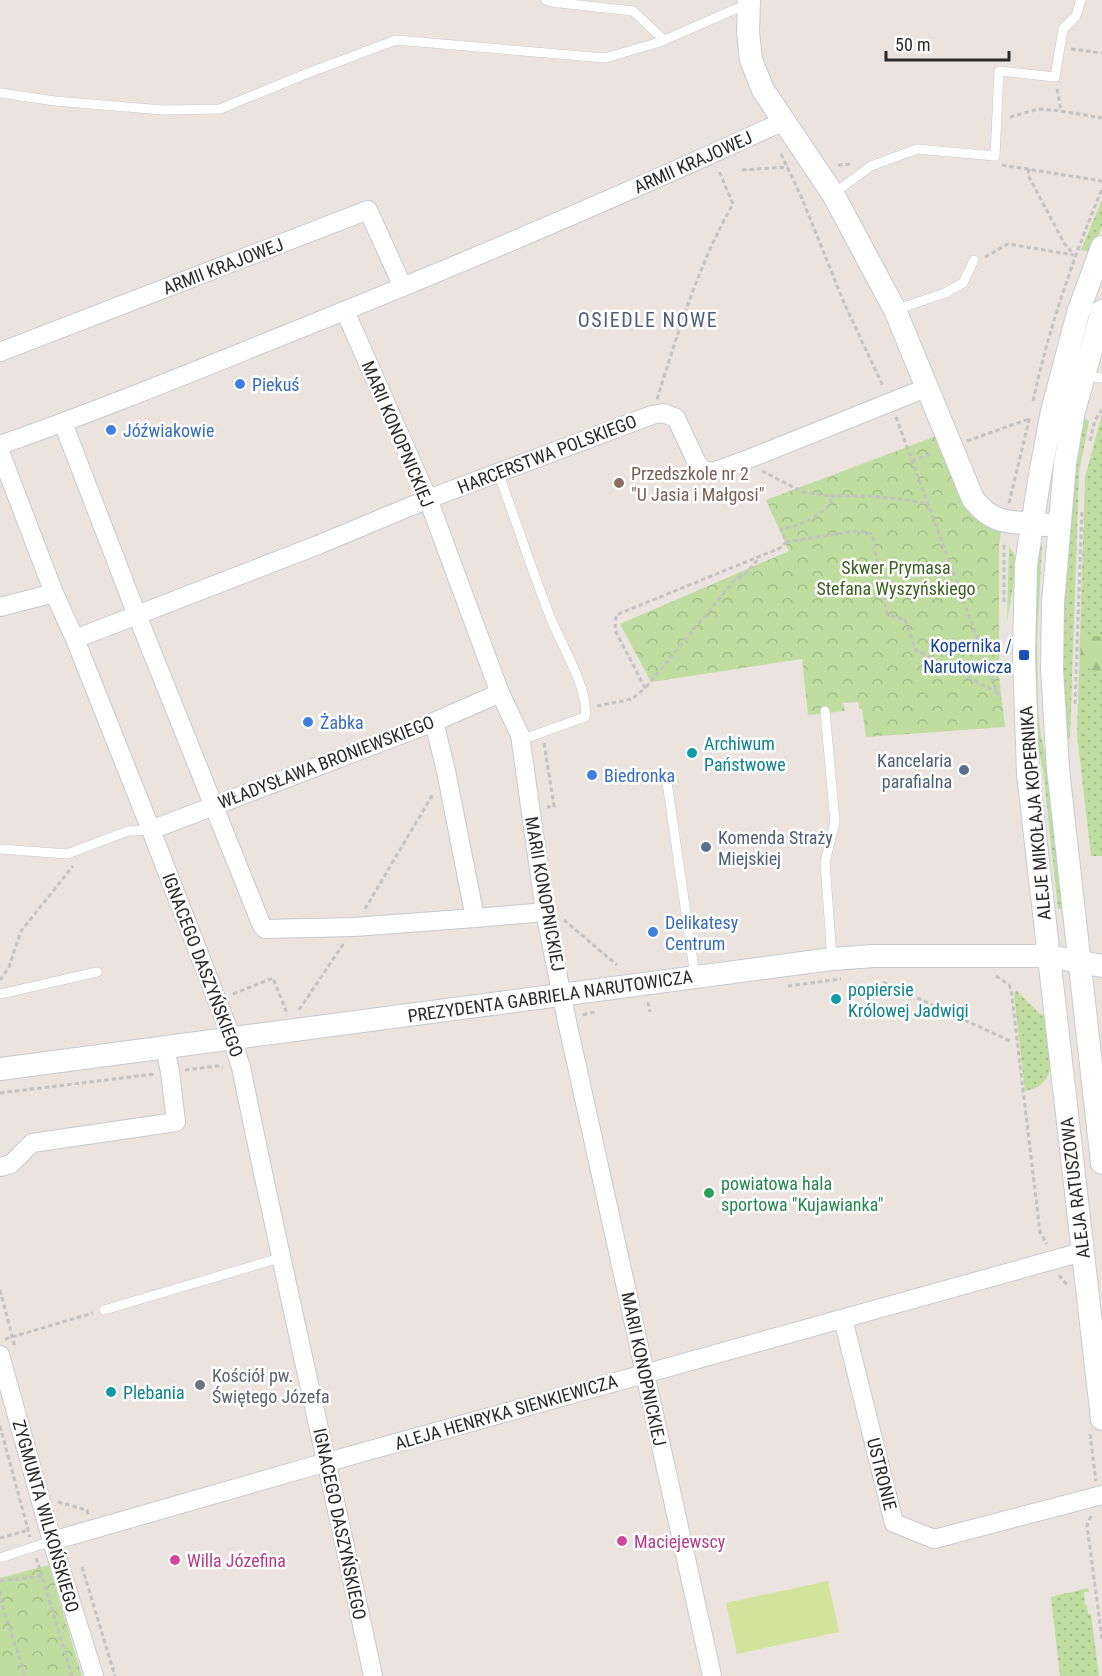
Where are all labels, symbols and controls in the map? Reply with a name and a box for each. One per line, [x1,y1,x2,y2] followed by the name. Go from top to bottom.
[886,24,1009,62] scale bar
[895,34,930,55] text: 50 m
[631,127,755,197] street label: ARMII KRAJOWEJ
[160,233,286,299] street label: ARMII KRAJOWEJ
[578,308,718,332] district label: OSIEDLE NOWE
[358,358,438,510] street label: MARII KONOPNICKIEJ
[252,374,300,395] place label: Piekuś
[233,377,247,391] marker: Piekuś
[455,410,639,498] street label: HARCERSTWA POLSKIEGO
[123,420,214,441] place label: Jóźwiakowie
[104,423,118,437] marker: Jóźwiakowie
[631,463,764,505] place label: Przedszkole nr 2 "U Jasia i Małgosi"
[612,476,626,490] marker: Przedszkole nr 2 "U Jasia i Małgosi"
[816,557,976,599] park label: Skwer Prymasa Stefana Wyszyńskiego
[923,635,1012,677] place label: Kopernika / Narutowicza
[1017,648,1031,662] marker: Kopernika / Narutowicza
[1015,704,1055,921] street label: ALEJE MIKOŁAJA KOPERNIKA
[215,711,437,813] street label: WŁADYSŁAWA BRONIEWSKIEGO
[320,712,364,733] place label: Żabka
[301,715,315,729] marker: Żabka
[704,733,786,775] place label: Archiwum Państwowe
[685,746,699,760] marker: Archiwum Państwowe
[877,750,952,792] place label: Kancelaria parafialna
[957,763,971,777] marker: Kancelaria parafialna
[604,765,675,786] place label: Biedronka
[585,768,599,782] marker: Biedronka
[521,815,569,973] street label: MARII KONOPNICKIEJ
[718,827,833,869] place label: Komenda Straży Miejskiej
[699,840,713,854] marker: Komenda Straży Miejskiej
[158,870,248,1060] street label: IGNACEGO DASZYŃSKIEGO
[665,912,739,954] place label: Delikatesy Centrum
[646,925,660,939] marker: Delikatesy Centrum
[406,966,694,1026] street label: PREZYDENTA GABRIELA NARUTOWICZA
[848,979,969,1021] place label: popiersie Królowej Jadwigi
[829,992,843,1006] marker: popiersie Królowej Jadwigi
[1056,1116,1094,1260] street label: ALEJA RATUSZOWA
[721,1173,884,1215] place label: powiatowa hala sportowa "Kujawianka"
[702,1186,716,1200] marker: powiatowa hala sportowa "Kujawianka"
[617,1290,671,1448] street label: MARII KONOPNICKIEJ
[212,1365,330,1407] place label: Kościół pw. Świętego Józefa
[392,1370,620,1454] street label: ALEJA HENRYKA SIENKIEWICZA
[193,1378,207,1392] marker: Kościół pw. Świętego Józefa
[123,1382,185,1403] place label: Plebania
[104,1385,118,1399] marker: Plebania
[8,1417,84,1615] street label: ZYGMUNTA WILKOŃSKIEGO
[309,1426,371,1622] street label: IGNACEGO DASZYŃSKIEGO
[863,1436,901,1512] street label: USTRONIE
[634,1531,726,1552] place label: Maciejewscy
[615,1534,629,1548] marker: Maciejewscy
[187,1550,286,1571] place label: Willa Józefina
[168,1553,182,1567] marker: Willa Józefina

